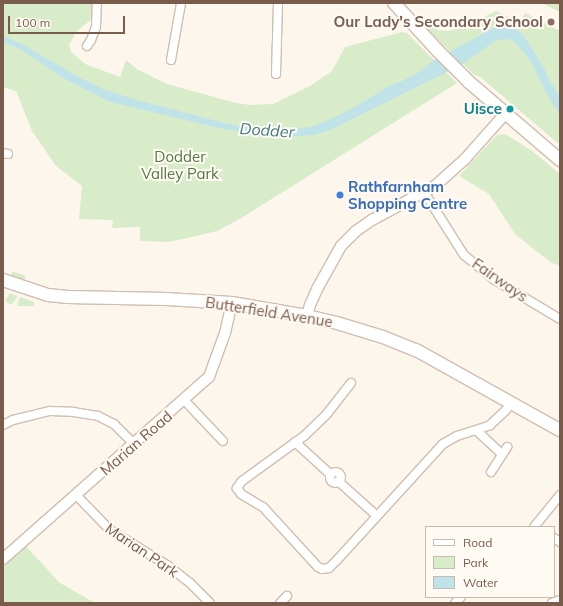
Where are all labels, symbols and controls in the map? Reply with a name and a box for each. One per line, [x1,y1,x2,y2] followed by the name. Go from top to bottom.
[10,8,127,34] scale bar
[333,13,543,31] place label: Our Lady's Secondary School
[15,15,50,30] text: 100 m
[546,17,556,27] marker: Our Lady's Secondary School
[464,100,502,118] place label: Uisce
[505,104,515,114] marker: Uisce
[239,119,295,141] water label: Dodder
[141,147,219,182] park label: Dodder Valley Park
[348,177,467,212] place label: Rathfarnham Shopping Centre
[335,190,345,200] marker: Rathfarnham Shopping Centre
[469,254,531,306] street label: Fairways
[204,293,334,331] street label: Butterfield Avenue
[96,407,176,479] street label: Marian Road
[102,519,182,581] street label: Marian Park
[425,526,555,598] legend
[463,535,492,550] text: Road
[463,555,488,570] text: Park
[463,575,498,590] text: Water

